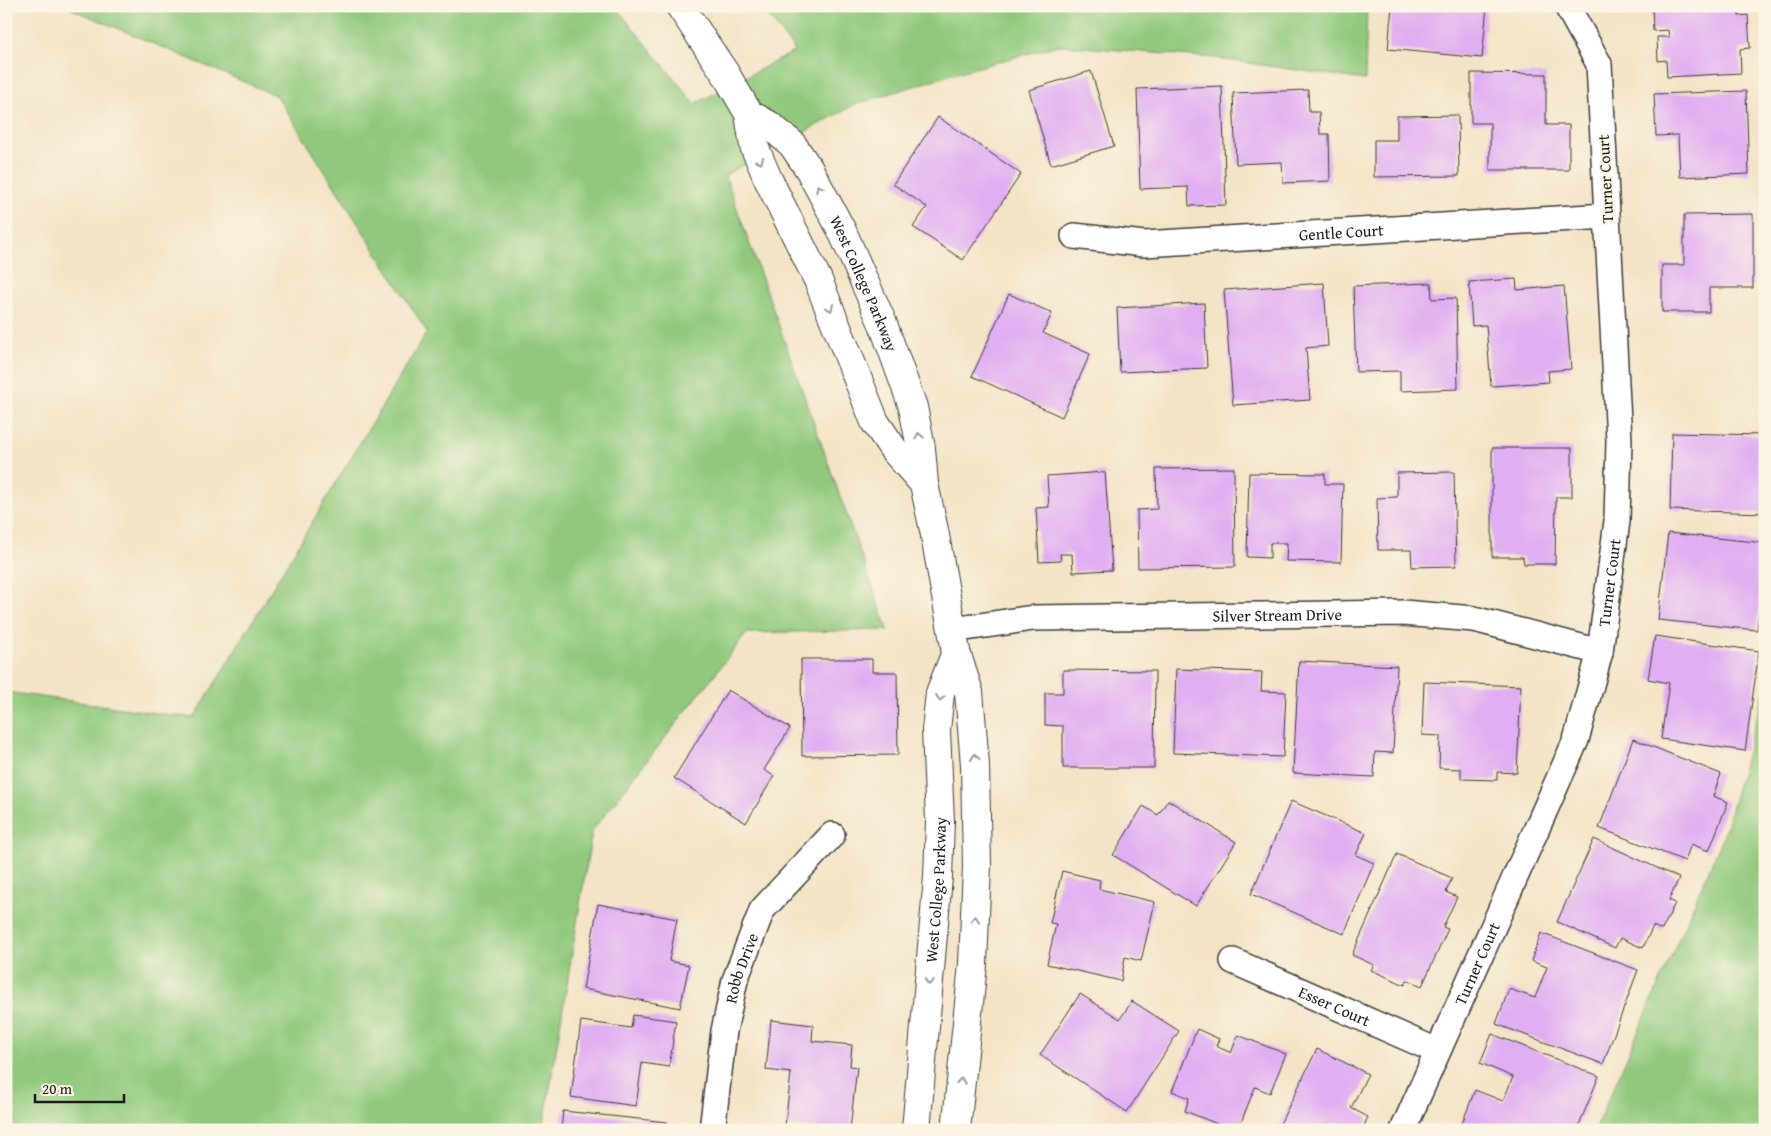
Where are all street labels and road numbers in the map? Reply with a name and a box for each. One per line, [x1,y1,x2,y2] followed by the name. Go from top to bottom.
[1591,134,1619,224] street label: Turner Court
[824,211,904,355] street label: West College Parkway
[1298,218,1385,247] street label: Gentle Court
[1591,537,1627,628] street label: Turner Court
[1212,602,1342,628] street label: Silver Stream Drive
[919,816,952,964] street label: West College Parkway
[1448,918,1506,1009] street label: Turner Court
[718,929,764,1006] street label: Robb Drive
[1295,979,1375,1032] street label: Esser Court

